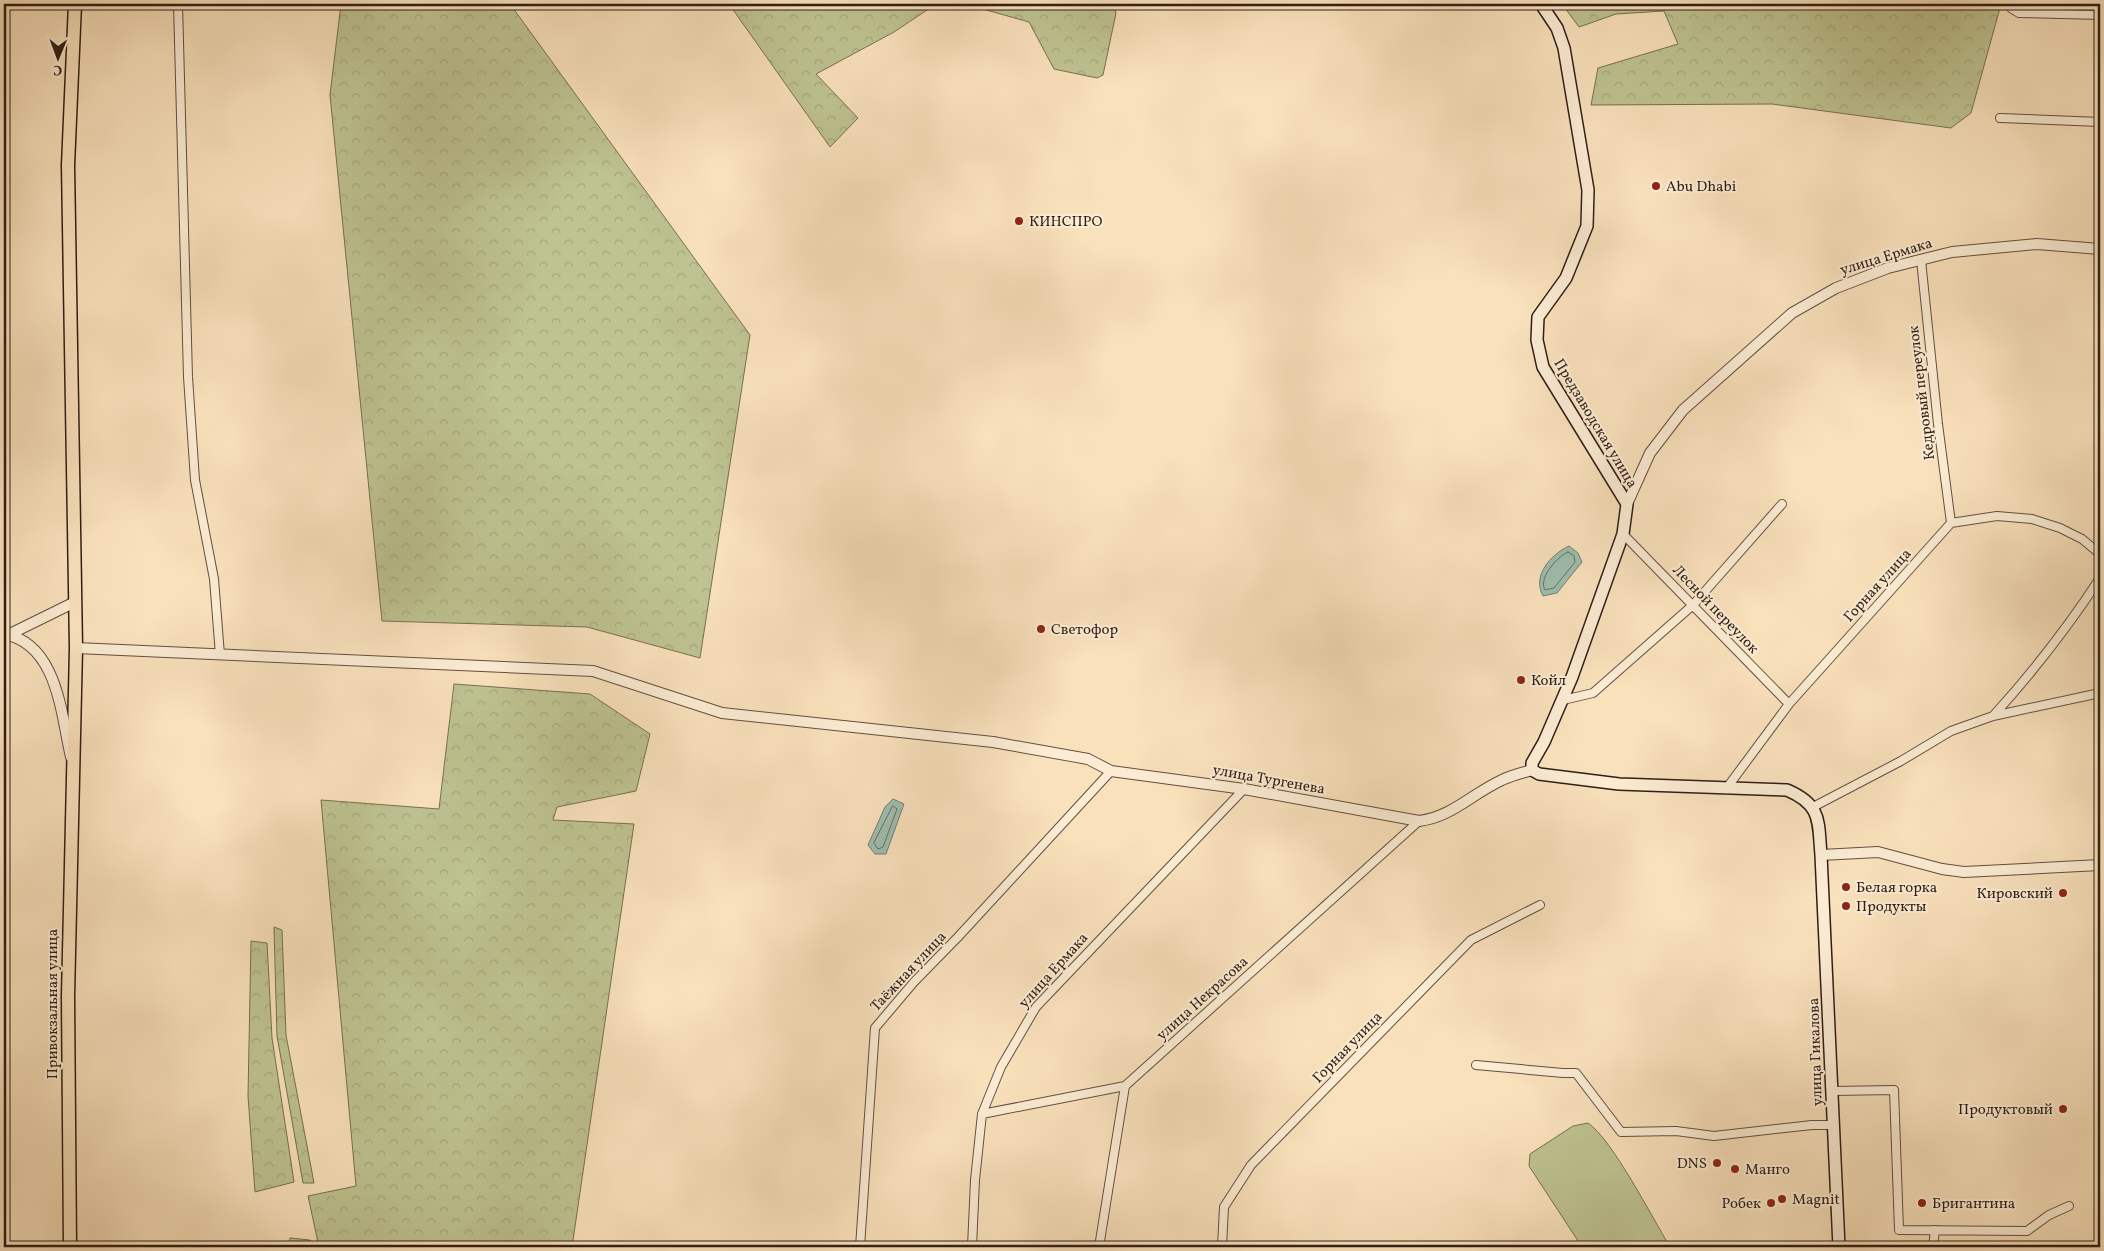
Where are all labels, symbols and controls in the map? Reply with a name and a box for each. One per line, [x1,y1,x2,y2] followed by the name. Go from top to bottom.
[32,32,82,82] north arrow
[53,60,62,79] text: С
[1666,177,1736,198] place label: Abu Dhabi
[1650,180,1662,192] marker: Abu Dhabi
[1029,212,1102,233] place label: КИНСПРО
[1013,215,1025,227] marker: КИНСПРО
[1838,233,1935,281] street label: улица Ермака
[1904,324,1941,461] street label: Кедровый переулок
[1548,355,1642,492] street label: Предзаводская улица
[1839,545,1917,627] street label: Горная улица
[1667,561,1763,659] street label: Лесной переулок
[1051,620,1118,641] place label: Светофор
[1035,623,1047,635] marker: Светофор
[1531,671,1566,692] place label: Койл
[1515,674,1527,686] marker: Койл
[1211,760,1327,801] street label: улица Тургенева
[1856,878,1937,899] place label: Белая горка
[1840,881,1852,893] marker: Белая горка
[1977,884,2053,905] place label: Кировский
[2057,887,2069,899] marker: Кировский
[1856,897,1927,918] place label: Продукты
[1840,900,1852,912] marker: Продукты
[866,927,952,1017] street label: Таёжная улица
[43,929,64,1079] street label: Привокзальная улица
[1014,929,1094,1013] street label: улица Ермака
[1153,952,1254,1046] street label: улица Некрасова
[1804,997,1829,1106] street label: улица Гикалова
[1308,1007,1388,1089] street label: Горная улица
[1958,1100,2053,1121] place label: Продуктовый
[2057,1103,2069,1115] marker: Продуктовый
[1677,1154,1707,1175] place label: DNS
[1711,1157,1723,1169] marker: DNS
[1745,1160,1790,1181] place label: Манго
[1729,1163,1741,1175] marker: Манго
[1792,1190,1840,1211] place label: Magnit
[1776,1193,1788,1205] marker: Magnit
[1722,1194,1761,1215] place label: Робек
[1932,1194,2015,1215] place label: Бригантина
[1765,1197,1777,1209] marker: Робек
[1916,1197,1928,1209] marker: Бригантина

